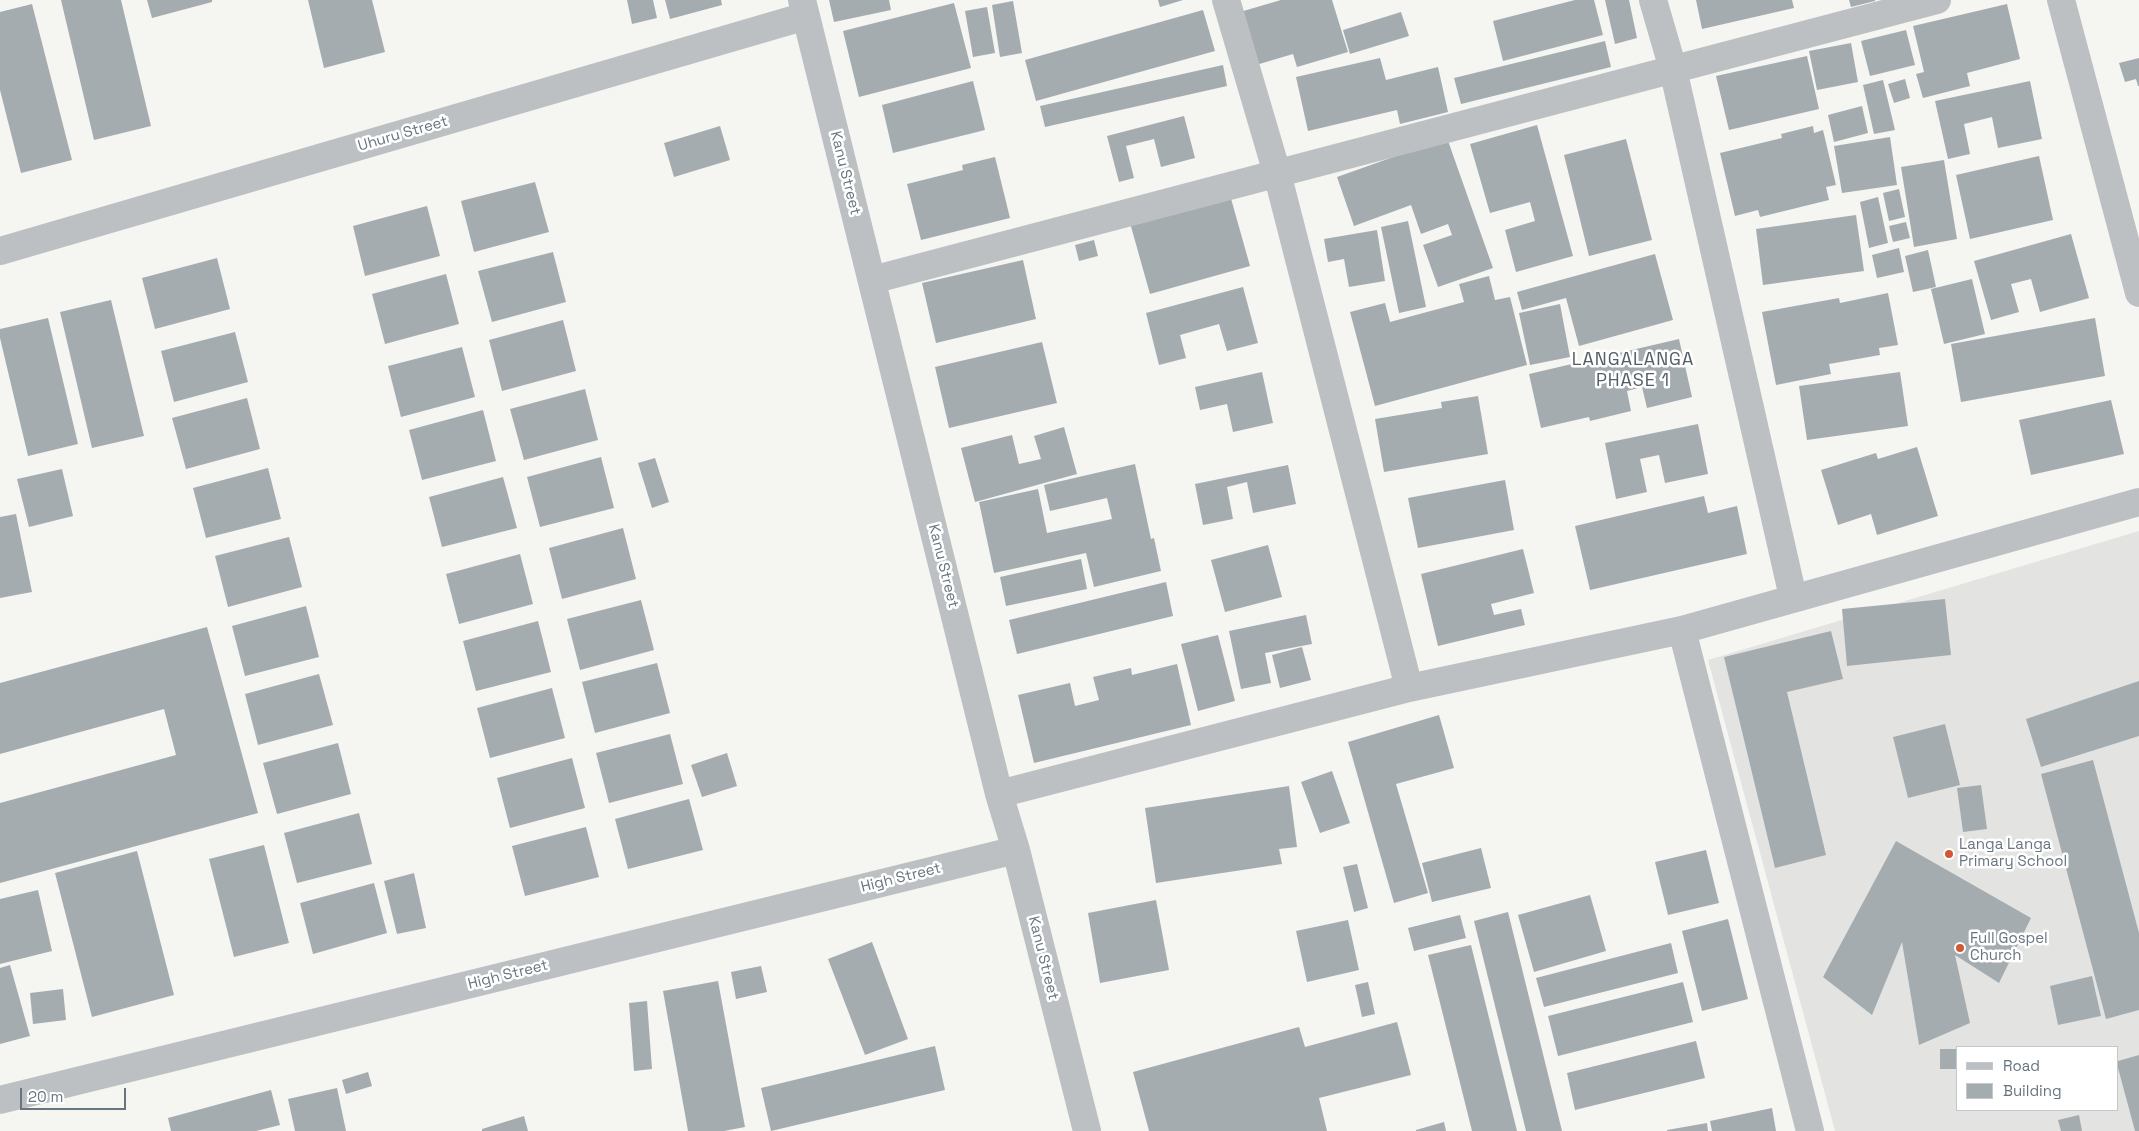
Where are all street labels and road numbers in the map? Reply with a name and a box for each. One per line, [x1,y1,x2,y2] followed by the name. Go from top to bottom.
[356,113,450,155] street label: Uhuru Street
[826,129,864,217] street label: Kanu Street
[924,522,962,610] street label: Kanu Street
[859,859,943,897] street label: High Street
[1024,914,1062,1002] street label: Kanu Street
[466,956,550,994] street label: High Street

